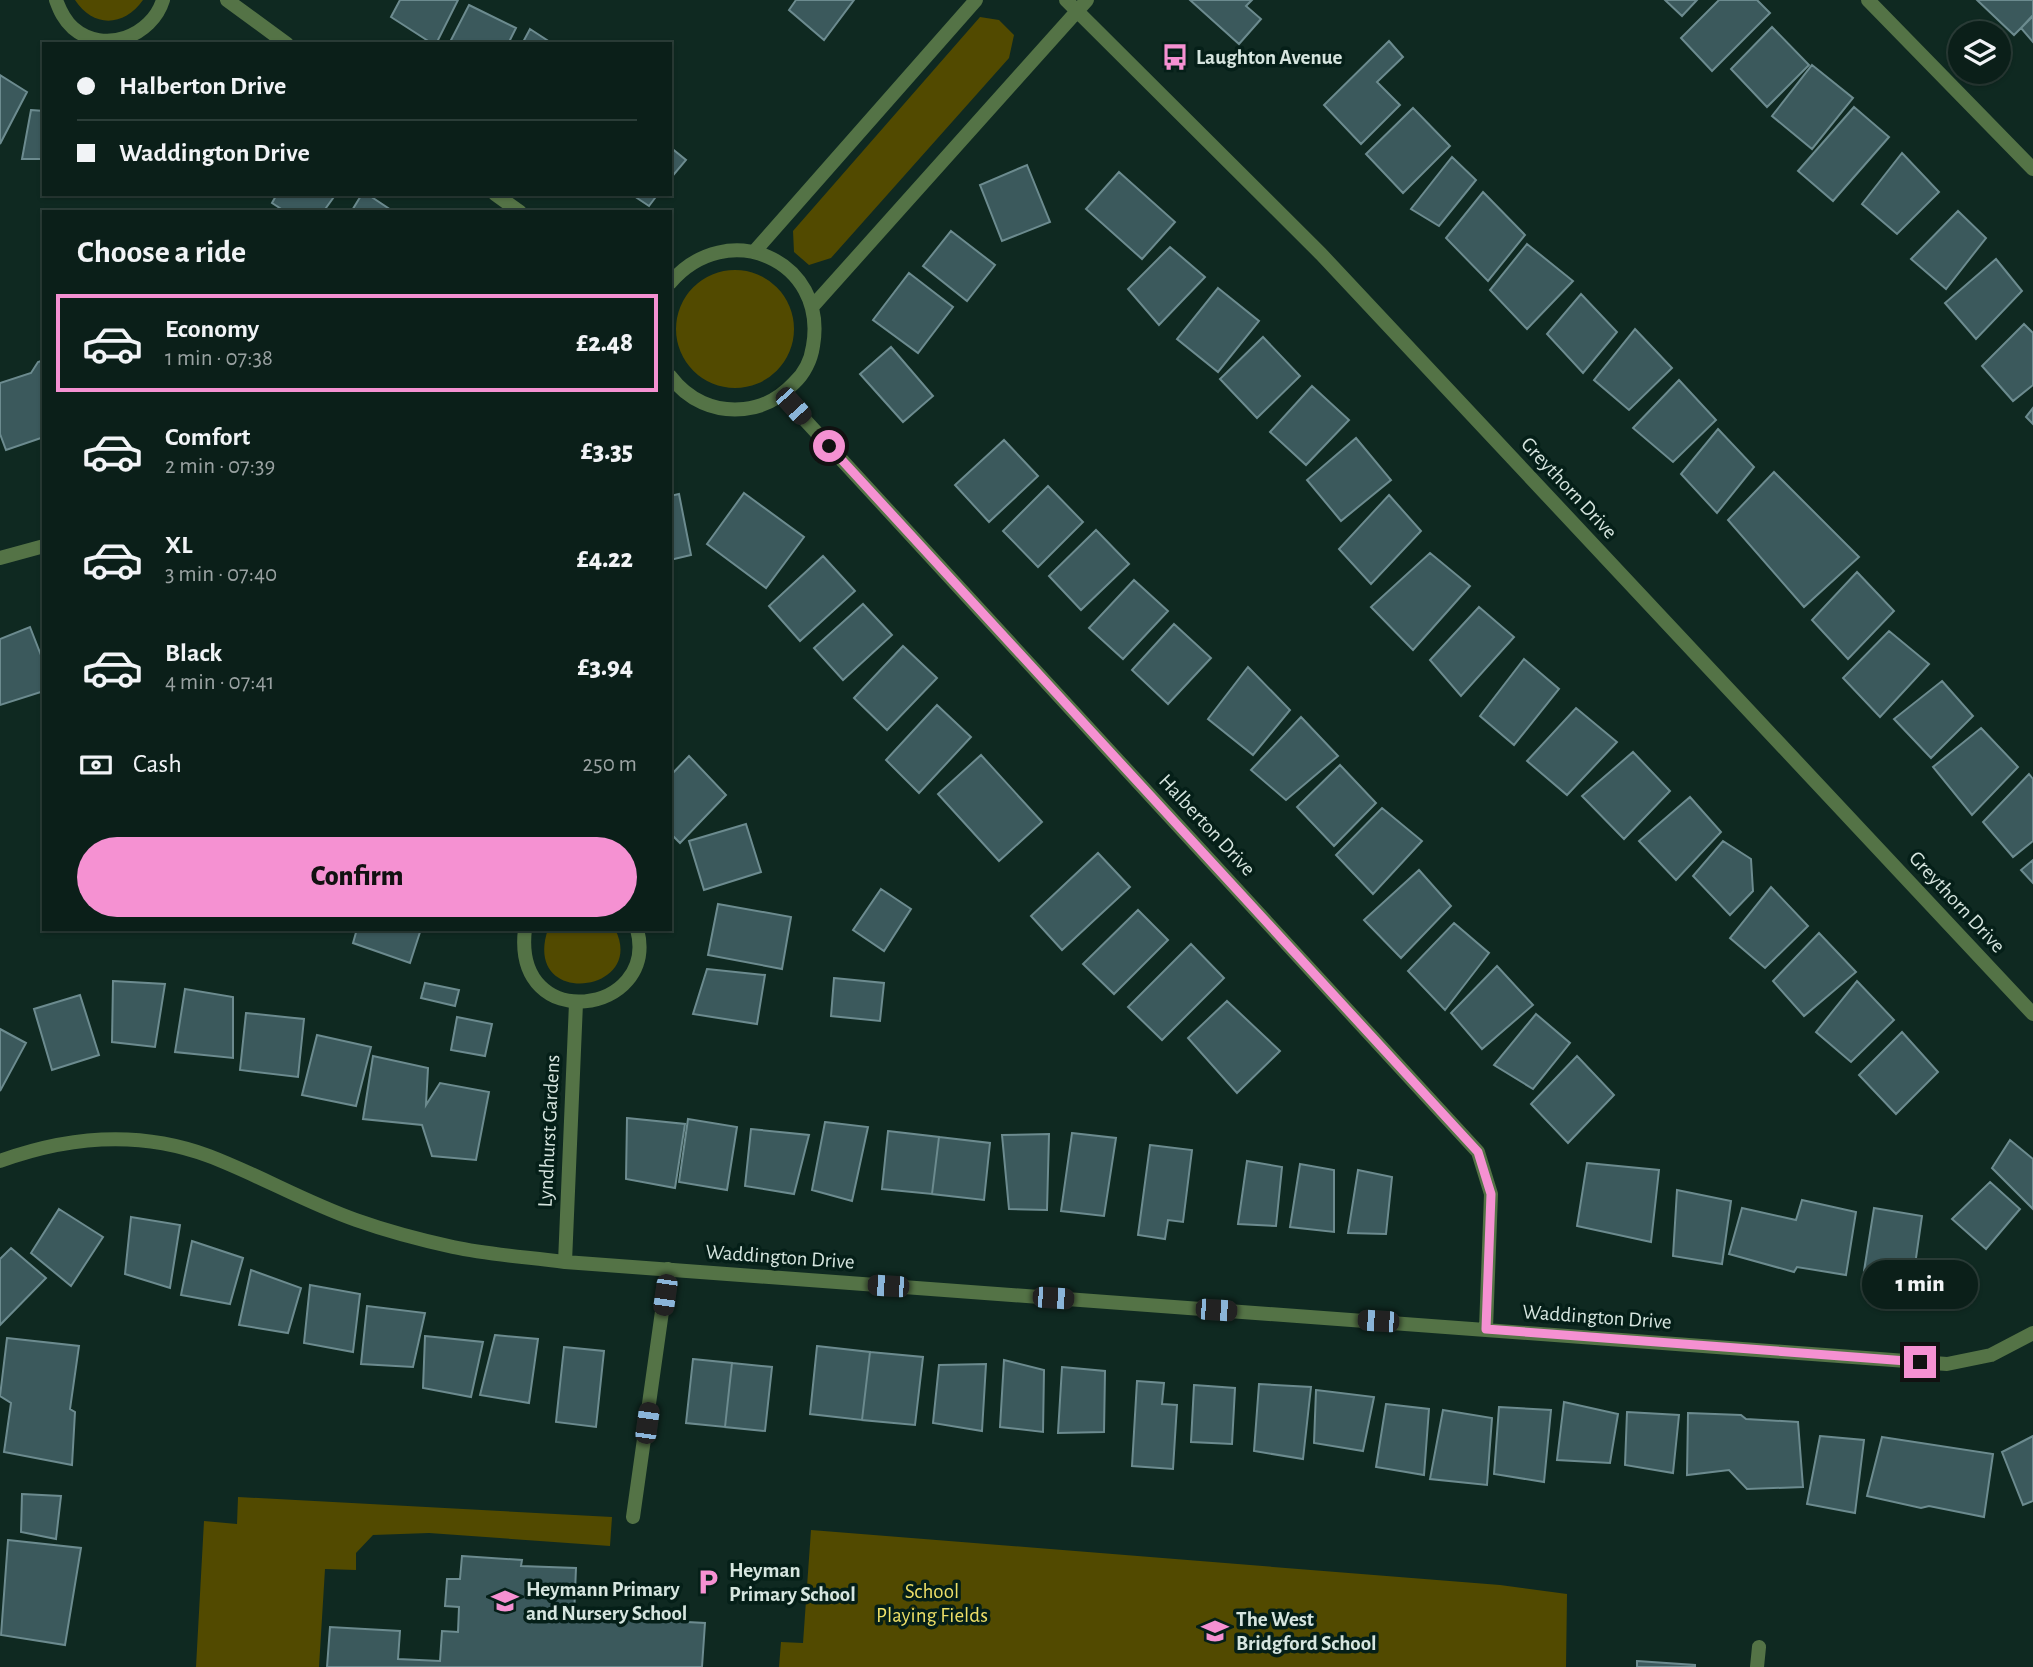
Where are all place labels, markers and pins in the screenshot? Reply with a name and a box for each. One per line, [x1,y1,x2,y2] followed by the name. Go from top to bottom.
[1160,42,1190,72] bus stop icon: Laughton Avenue
[1196,47,1342,68] place label: Laughton Avenue
[729,1560,856,1605] place label: Heyman Primary School
[693,1567,723,1597] parking icon: Heyman Primary School
[526,1579,687,1624] place label: Heymann Primary and Nursery School
[490,1586,520,1616] school or university icon: Heymann Primary and Nursery School
[1236,1609,1377,1654] place label: The West Bridgford School
[1200,1616,1230,1646] school or university icon: The West Bridgford School

